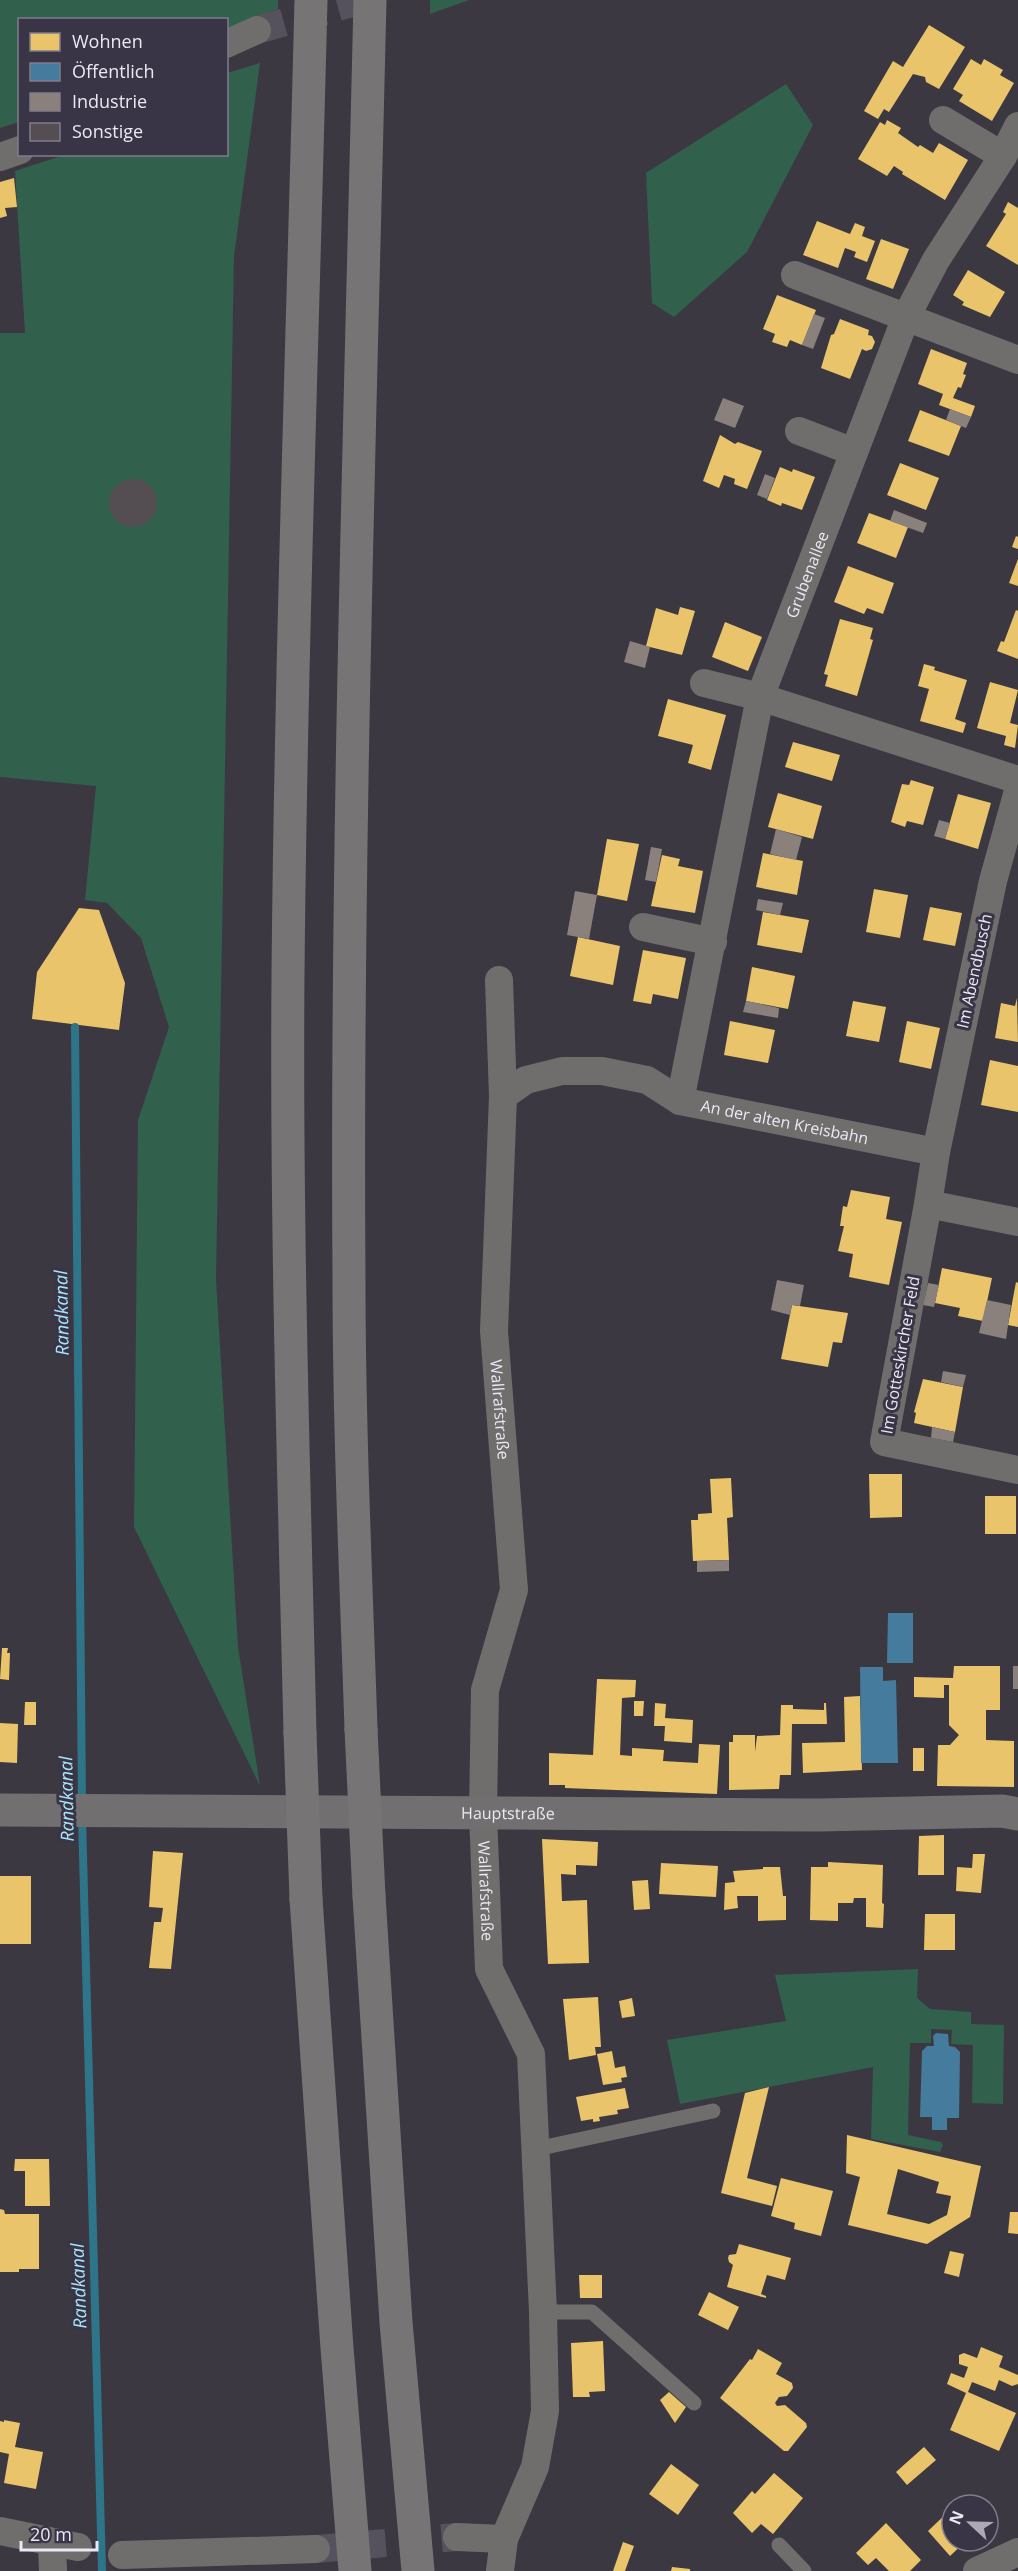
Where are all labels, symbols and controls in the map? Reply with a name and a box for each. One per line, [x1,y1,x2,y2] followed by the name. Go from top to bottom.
[18,18,228,156] legend
[72,29,143,53] text: Wohnen
[72,59,154,83] text: Öffentlich
[72,89,147,113] text: Industrie
[72,119,143,143] text: Sonstige
[780,528,834,621] street label: Grubenallee
[951,912,997,1030] street label: Im Abendbusch
[699,1094,871,1149] street label: An der alten Kreisbahn
[48,1270,74,1356] water label: Randkanal
[875,1274,925,1436] street label: Im Gotteskircher Feld
[485,1359,515,1460] street label: Wallrafstraße
[53,1756,79,1842] water label: Randkanal
[461,1802,555,1824] street label: Hauptstraße
[473,1840,499,1941] street label: Wallrafstraße
[65,2243,91,2329] water label: Randkanal
[940,2493,1000,2553] north arrow
[943,2507,969,2528] text: N
[21,2514,98,2552] scale bar
[30,2522,72,2546] text: 20 m

